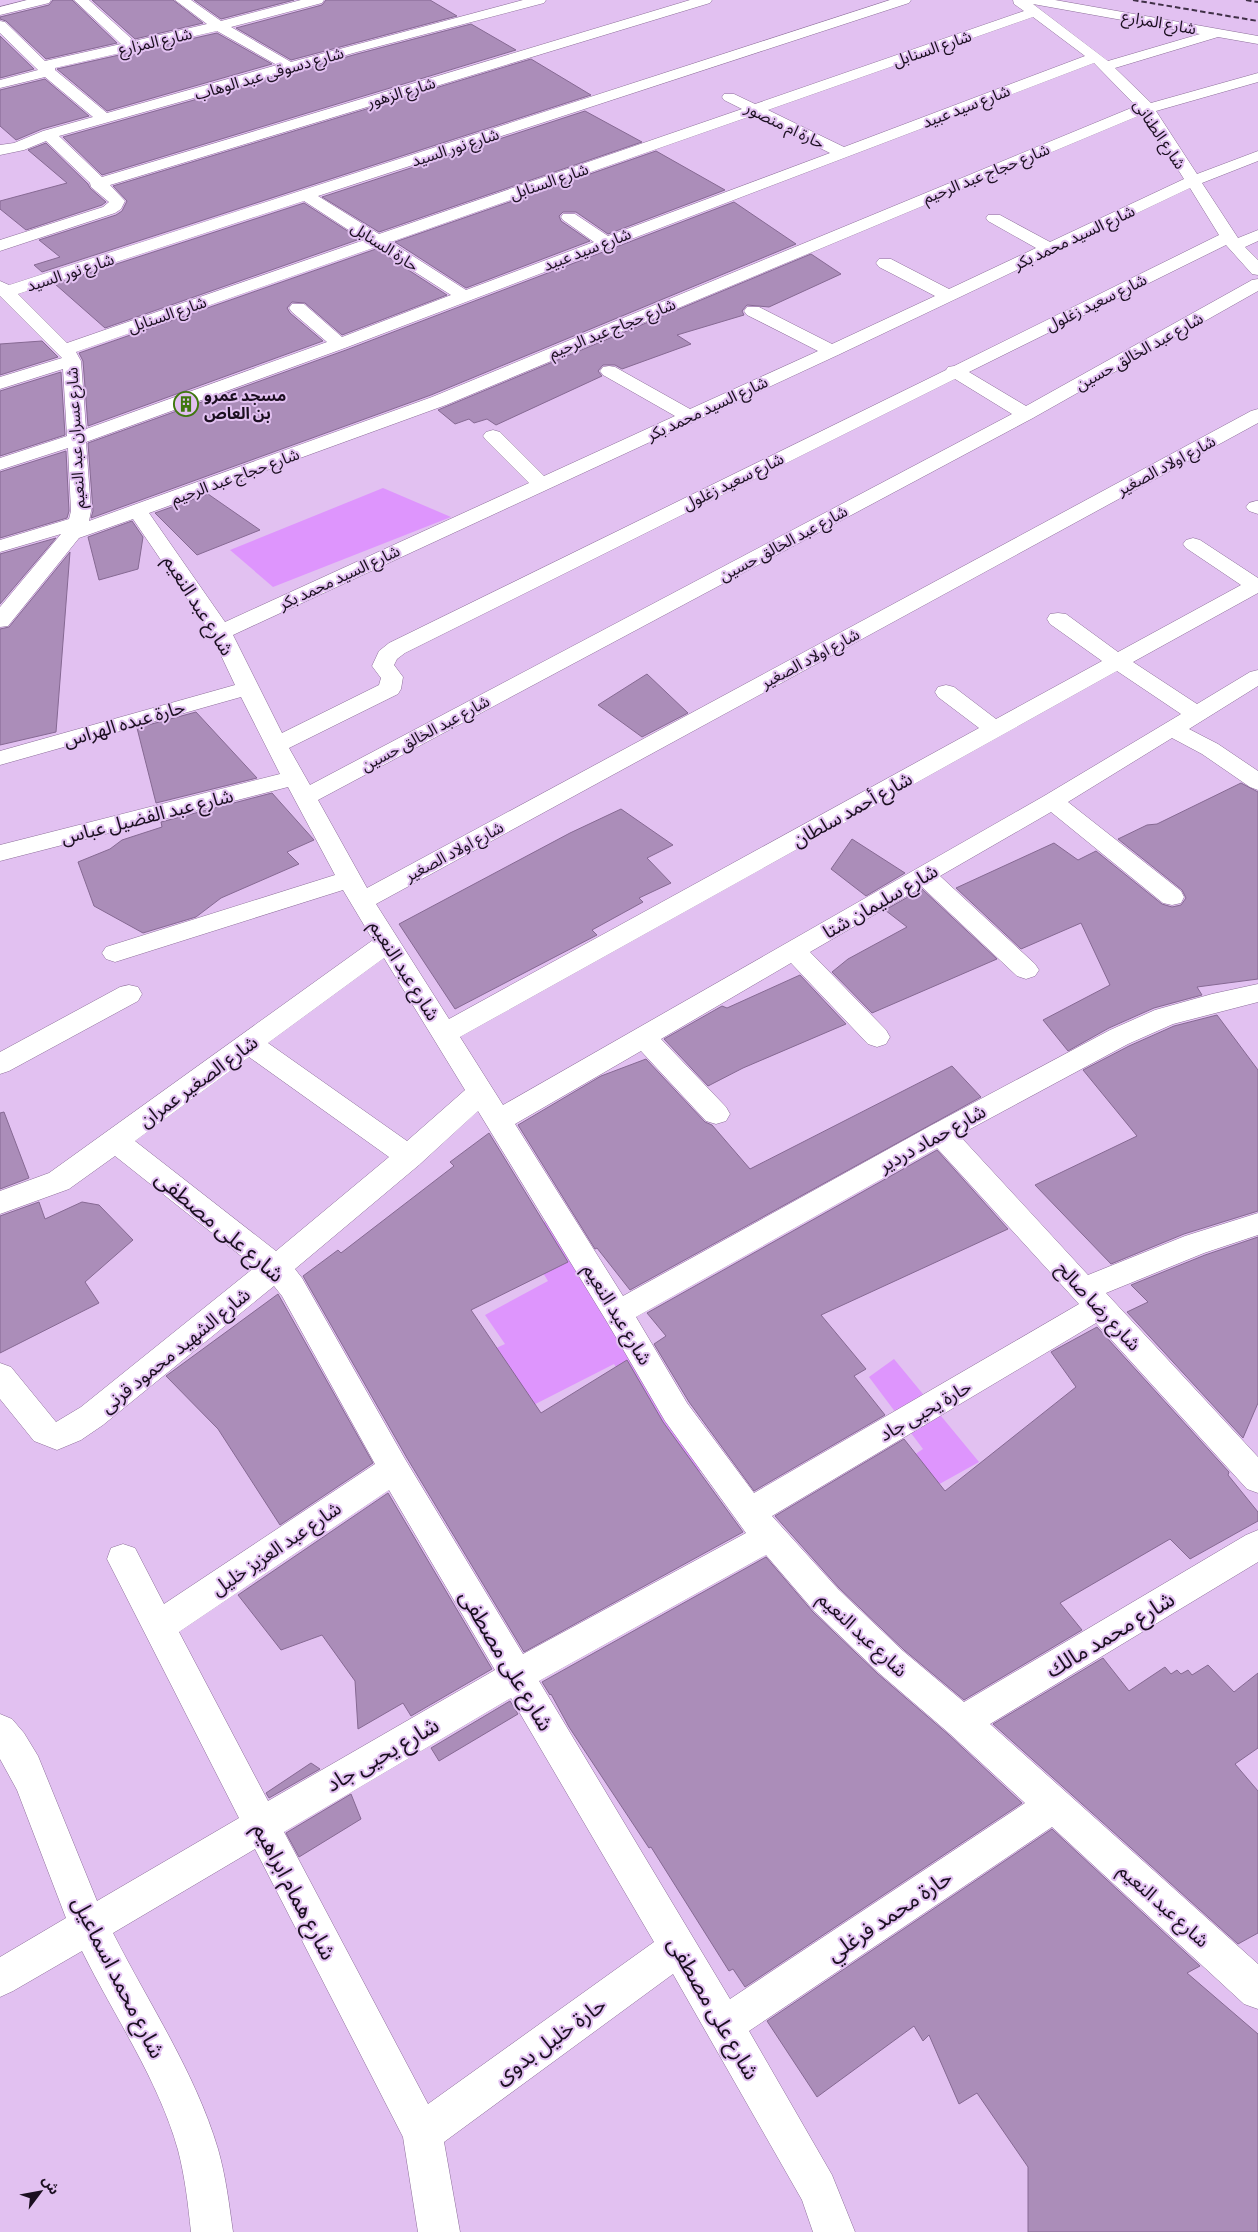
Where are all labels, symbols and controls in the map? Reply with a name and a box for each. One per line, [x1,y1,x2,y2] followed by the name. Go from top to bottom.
[1120,6,1198,41] street label: شارع المزارع
[116,23,195,62] street label: شارع المزارع
[890,25,975,74] street label: شارع السنابل
[192,42,347,107] street label: شارع دسوقى عبد الوهاب
[363,72,439,115] street label: شارع الزهور
[919,80,1014,135] street label: شارع سيد عبيد
[1127,95,1191,174] street label: شارع الطنانى
[740,97,828,156] street label: حارة ام منصور
[409,123,502,173] street label: شارع نور السيد
[920,138,1053,210] street label: شارع حجاج عبد الرحيم
[507,158,592,207] street label: شارع السنابل
[1009,200,1139,277] street label: شارع السيد محمد بكر
[347,217,423,275] street label: حارة السنابل
[540,223,635,278] street label: شارع سيد عبيد
[24,248,117,298] street label: شارع نور السيد
[1042,269,1151,338] street label: شارع سعيد زغلول
[125,291,210,340] street label: شارع السنابل
[546,293,679,365] street label: شارع حجاج عبد الرحيم
[1072,308,1208,397] street label: شارع عبد الخالق حسين
[61,367,92,509] street label: شارع عسران عبد النعيم
[642,371,772,448] street label: شارع السيد محمد بكر
[204,385,286,423] place label: مسجد عمرو بن العاص
[173,391,199,417] building icon: مسجد عمرو بن العاص
[1112,431,1220,503] street label: شارع اولاد الصغير
[168,444,303,511] street label: شارع حجاج عبد الرحيم
[679,448,788,517] street label: شارع سعيد زغلول
[715,501,852,588] street label: شارع عبد الخالق حسين
[274,540,404,617] street label: شارع السيد محمد بكر
[156,550,239,661] street label: شارع عبد النعيم
[756,624,864,696] street label: شارع اولاد الصغير
[357,691,494,778] street label: شارع عبد الخالق حسين
[60,694,188,752] street label: حارة عبده الهراس
[788,766,917,854] street label: شارع أحمد سلطان
[58,783,236,851] street label: شارع عبد الفضيل عباس
[400,817,508,889] street label: شارع اولاد الصغير
[818,858,943,945] street label: شارع سليمان شتا
[362,915,445,1026] street label: شارع عبد النعيم
[134,1030,263,1134] street label: شارع الصغير عمران
[873,1099,991,1180] street label: شارع حماد دردير
[148,1164,290,1291] street label: شارع على مصطفى
[1049,1256,1146,1358] street label: شارع رضا صالح
[576,1259,658,1371] street label: شارع عبد النعيم
[95,1282,256,1419] street label: شارع الشهيد محمود قرنى
[875,1374,975,1446] street label: حارة يحيى جاد
[206,1496,347,1602] street label: شارع عبد العزيز خليل
[451,1584,560,1737] street label: شارع على مصطفى
[1041,1585,1181,1686] street label: شارع محمد مالك
[811,1586,913,1684] street label: شارع عبد النعيم
[320,1710,445,1800] street label: شارع يحيى جاد
[244,1818,343,1966] street label: شارع همام ابراهيم
[1112,1858,1214,1954] street label: شارع عبد النعيم
[821,1863,959,1970] street label: حارة محمد فرغلي
[63,1891,172,2064] street label: شارع محمد اسماعيل
[659,1932,766,2086] street label: شارع على مصطفى
[488,1990,612,2090] street label: حارة خليل بدوى
[15,2167,65,2217] north arrow
[39,2172,64,2197] text: ش

